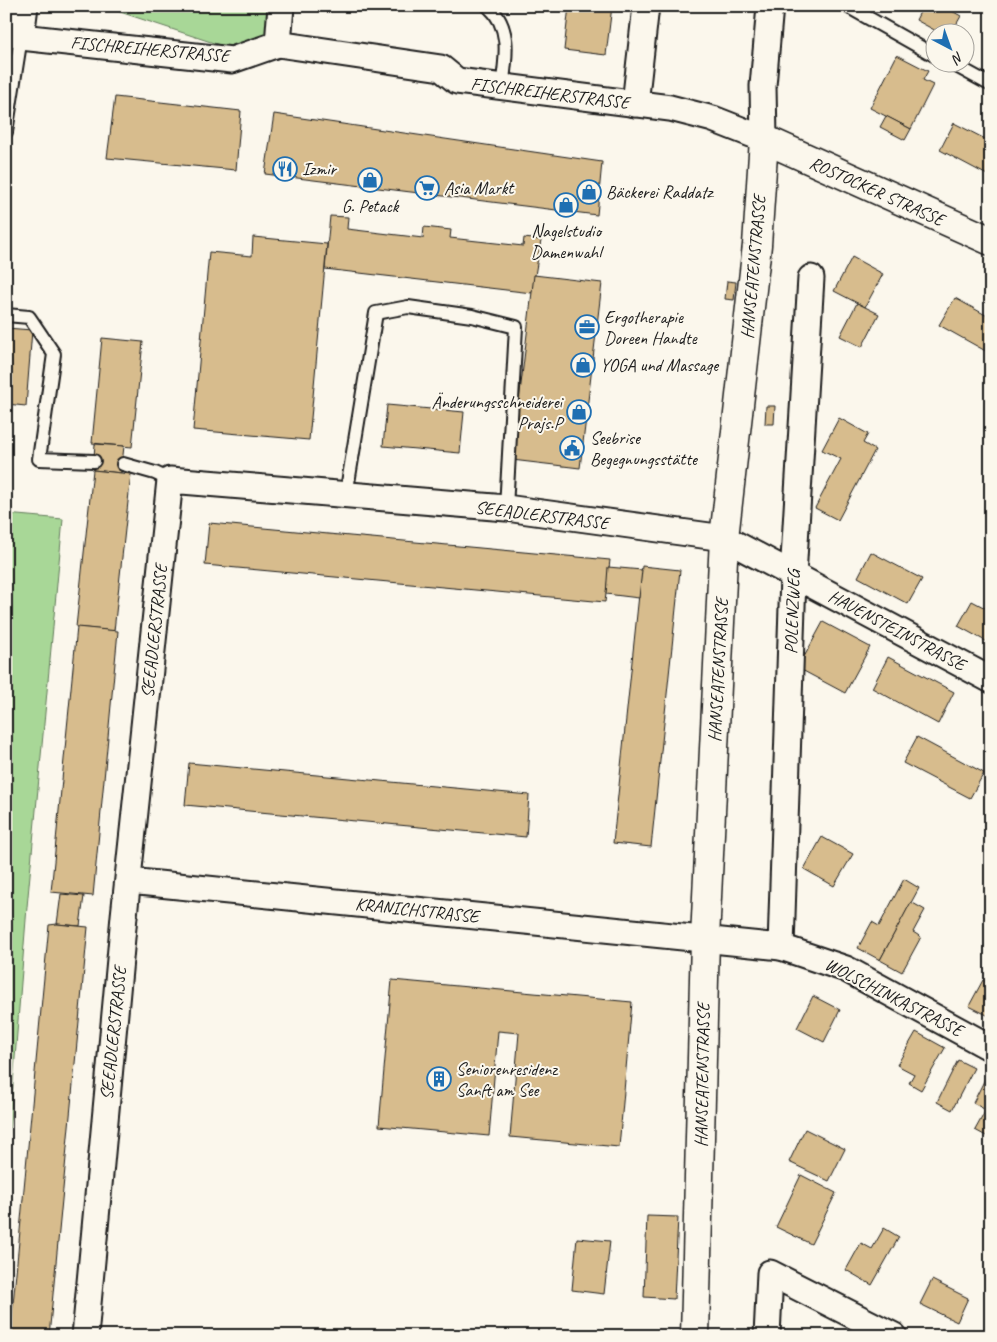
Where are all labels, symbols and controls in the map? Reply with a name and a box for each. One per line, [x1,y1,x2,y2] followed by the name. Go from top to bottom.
[924,22,974,72] north arrow
[70,31,232,67] street label: FISCHREIHERSTRASSE
[948,48,967,68] text: N
[470,72,632,114] street label: FISCHREIHERSTRASSE
[806,151,950,231] street label: ROSTOCKER STRASSE
[272,156,298,182] restaurant icon: Izmir
[302,158,338,180] place label: Izmir
[357,167,383,193] shop icon: G. Petack
[414,175,440,201] supermarket icon: Asia Markt
[444,177,515,199] place label: Asia Markt
[576,179,602,205] shop icon: Bäckerei Raddatz
[606,181,715,203] place label: Bäckerei Raddatz
[553,192,579,218] shop icon: Nagelstudio Damenwahl
[736,192,770,340] street label: HANSEATENSTRASSE
[342,195,400,217] place label: G. Petack
[531,220,604,263] place label: Nagelstudio Damenwahl
[604,306,698,349] place label: Ergotherapie Doreen Handte
[574,314,600,340] office icon: Ergotherapie Doreen Handte
[570,352,596,378] shop icon: YOGA und Massage
[600,354,719,376] place label: YOGA und Massage
[432,391,565,434] place label: Änderungsschneiderei Prajs.P
[566,399,592,425] shop icon: Änderungsschneiderei Prajs.P
[590,427,698,470] place label: Seebrise Begegnungsstätte
[559,435,585,461] public building icon: Seebrise Begegnungsstätte
[474,496,612,534] street label: SEEADLERSTRASSE
[136,561,172,699] street label: SEEADLERSTRASSE
[780,567,805,654] street label: POLENZWEG
[825,585,971,676] street label: HAUENSTEINSTRASSE
[703,595,733,743] street label: HANSEATENSTRASSE
[354,893,482,928] street label: KRANICHSTRASSE
[821,953,968,1042] street label: WOLSCHINKASTRASSE
[95,963,131,1101] street label: SEEADLERSTRASSE
[690,1001,714,1147] street label: HANSEATENSTRASSE
[456,1058,559,1101] place label: Seniorenresidenz Sanft am See
[426,1066,452,1092] building icon: Seniorenresidenz Sanft am See

